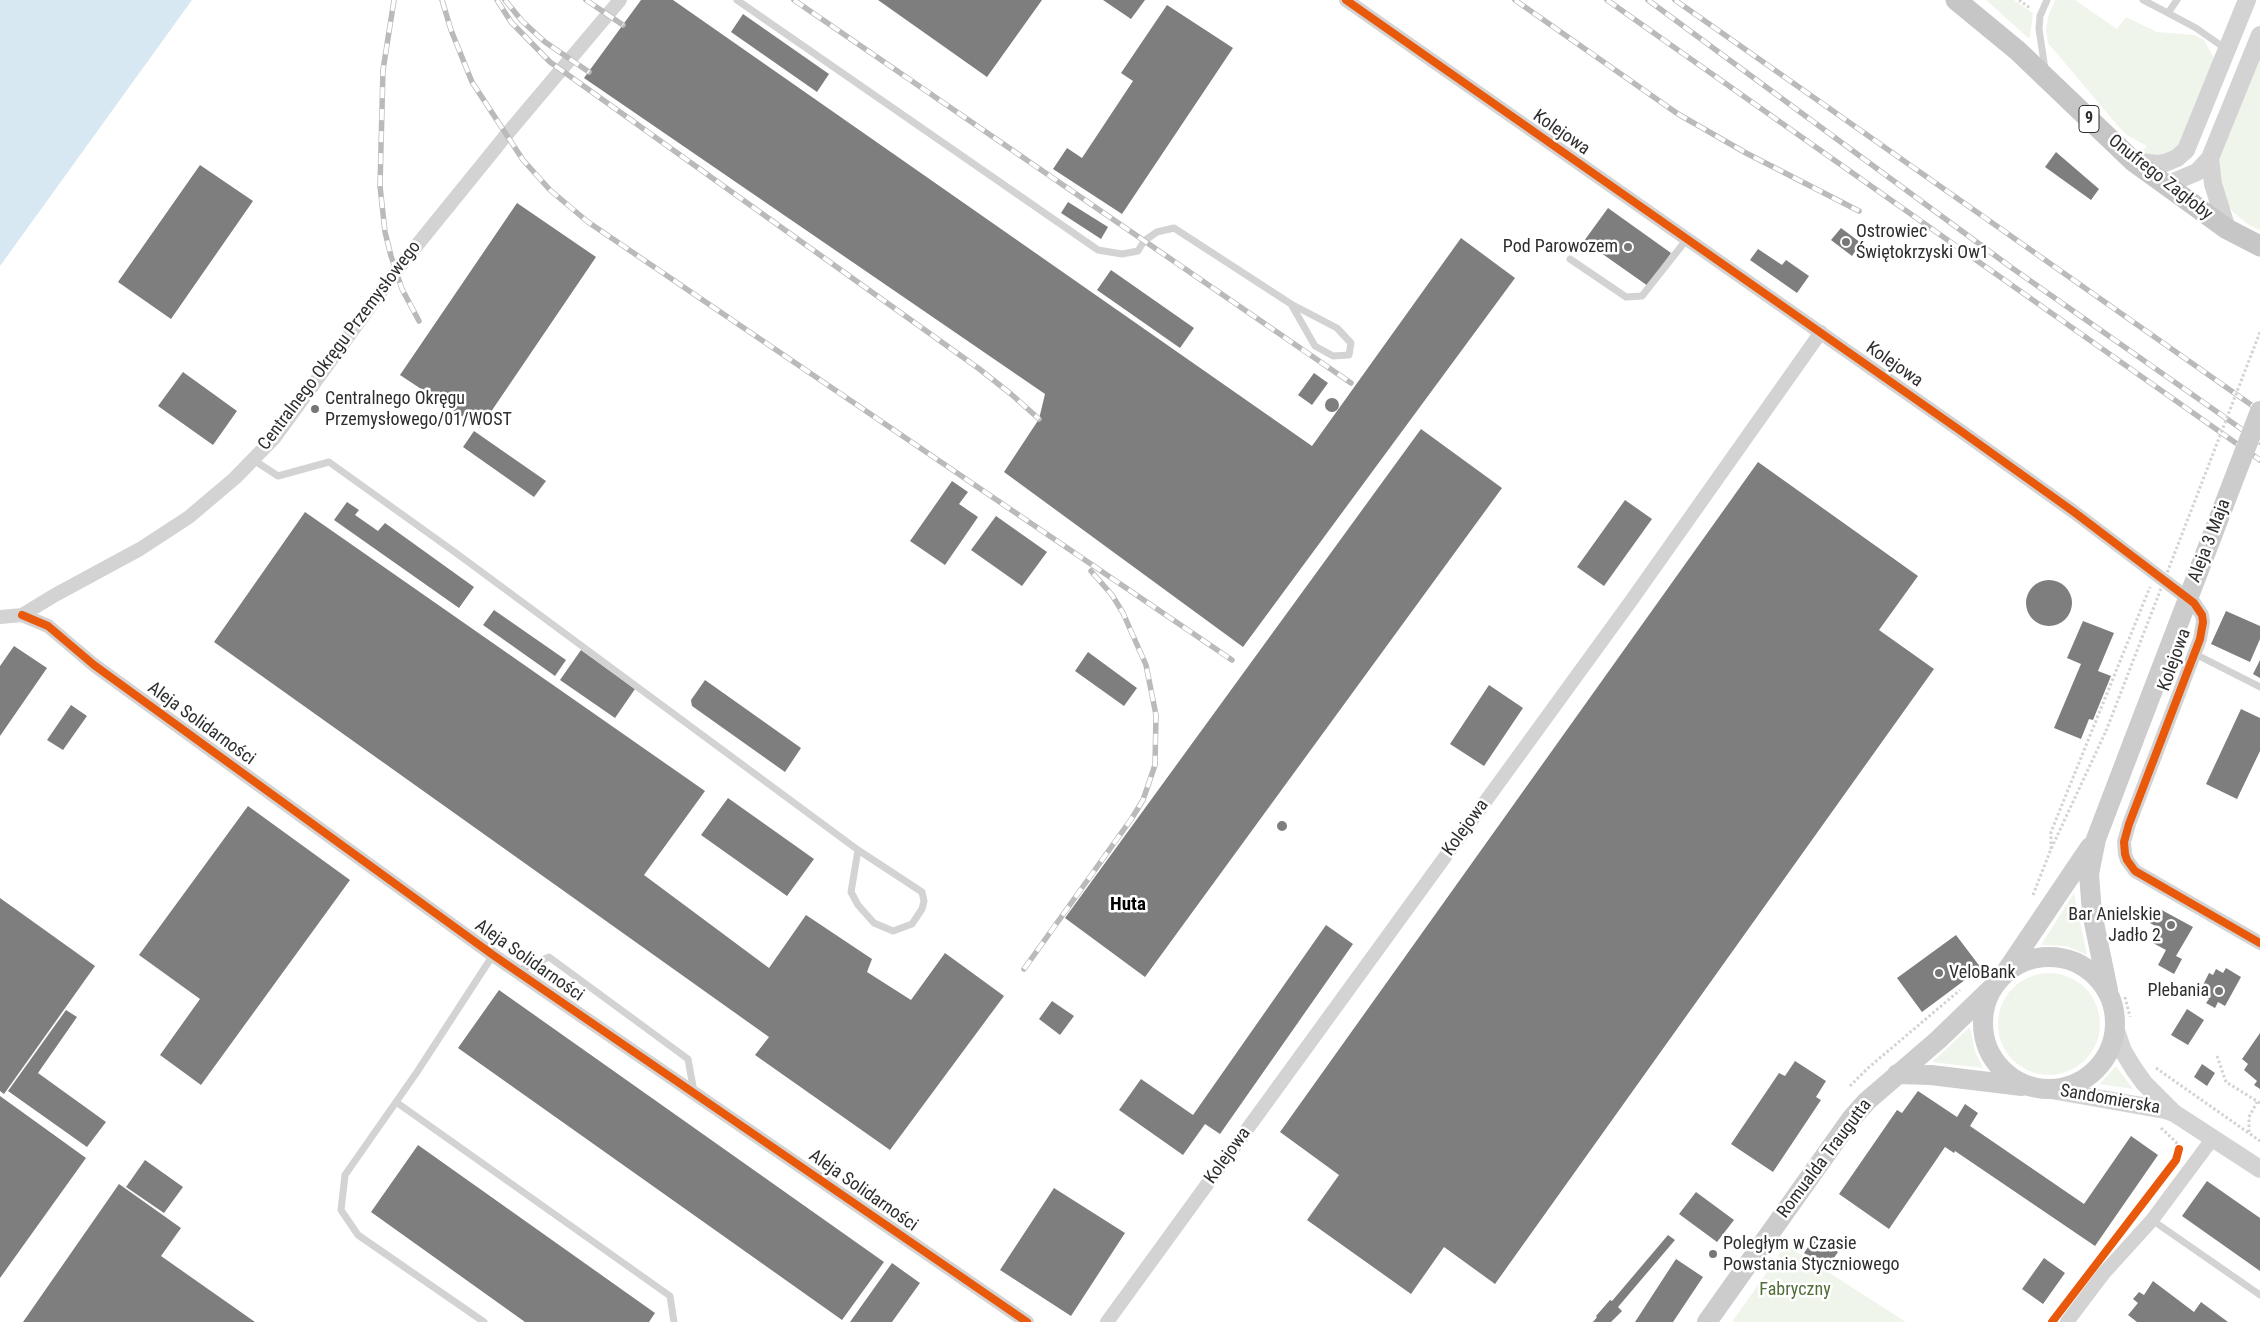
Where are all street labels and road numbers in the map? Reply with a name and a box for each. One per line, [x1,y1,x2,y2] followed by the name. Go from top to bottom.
[1528,106,1594,160] street label: Kolejowa
[2079,106,2099,132] road number: 9
[2104,131,2216,225] street label: Onufrego Zagłoby
[254,237,426,455] street label: Centralnego Okręgu Przemysłowego
[1861,338,1927,392] street label: Kolejowa
[2184,496,2236,586] street label: Aleja 3 Maja
[2154,626,2196,694] street label: Kolejowa
[143,678,259,770] street label: Aleja Solidarności
[1438,796,1494,860] street label: Kolejowa
[470,915,588,1007] street label: Aleja Solidarności
[2058,1081,2162,1119] street label: Sandomierska
[1773,1095,1877,1223] street label: Romualda Traugutta
[1200,1124,1256,1188] street label: Kolejowa
[804,1145,922,1237] street label: Aleja Solidarności

